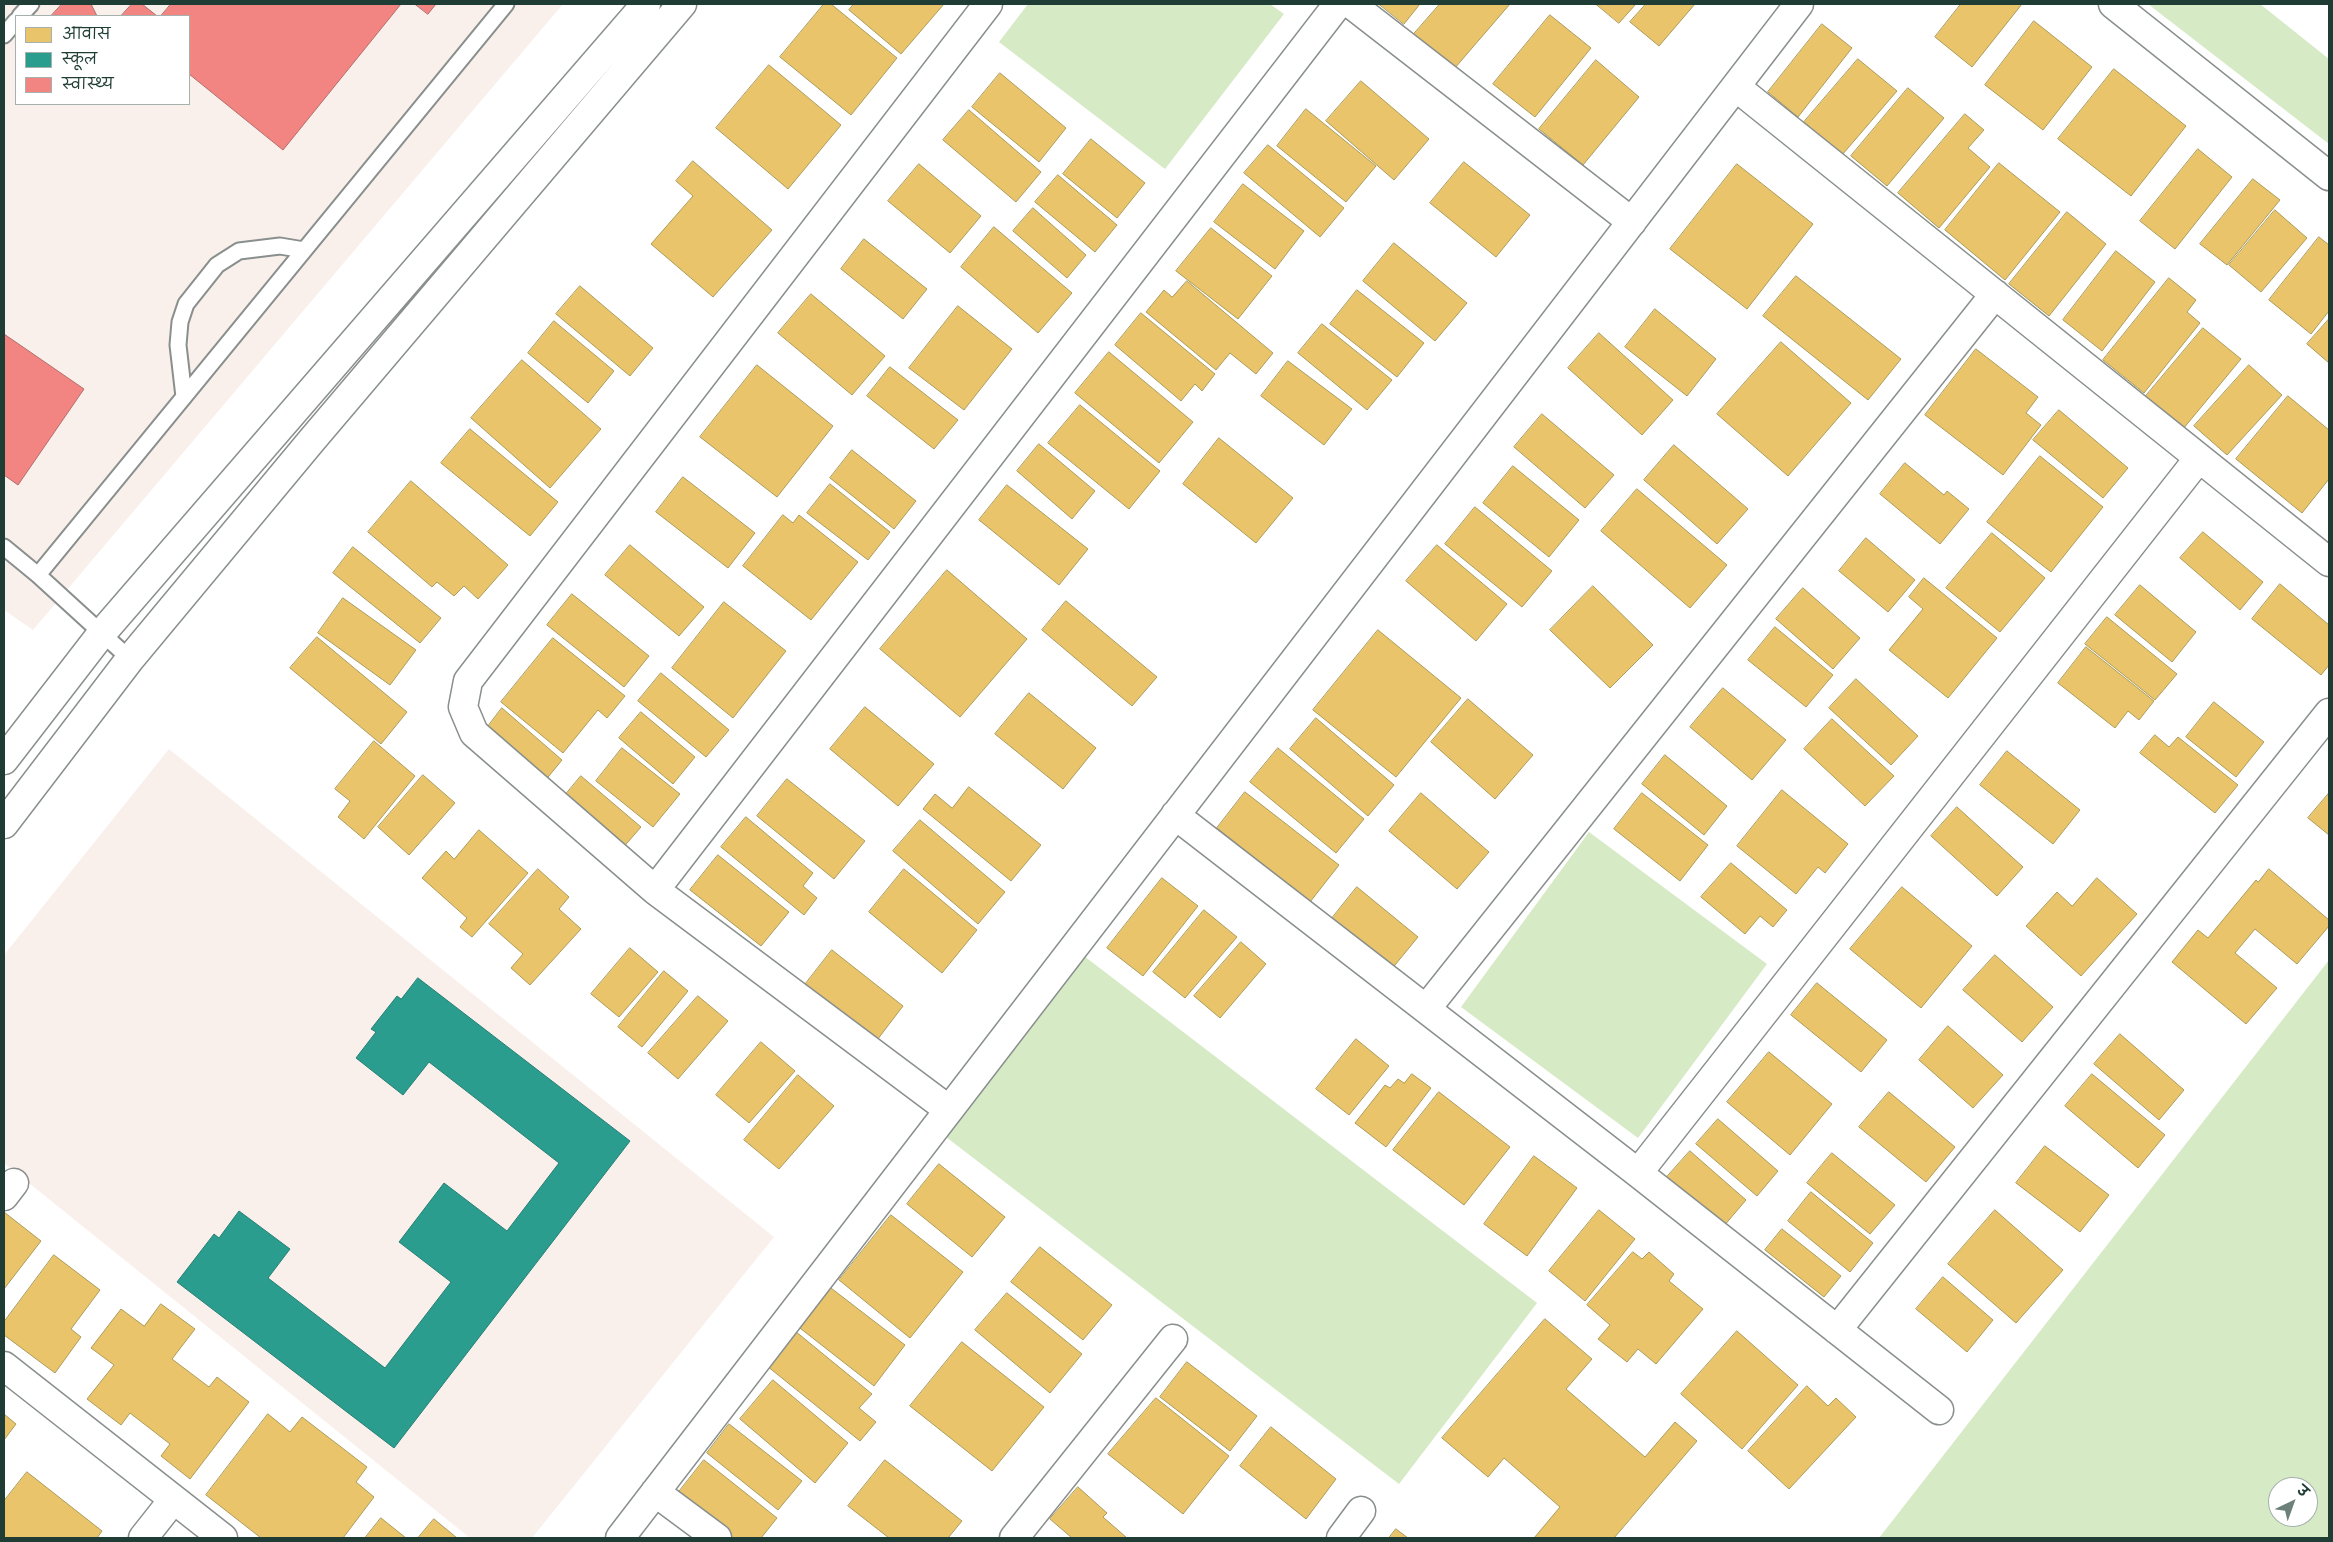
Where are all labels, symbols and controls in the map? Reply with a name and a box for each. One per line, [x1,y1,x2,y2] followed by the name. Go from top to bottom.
[15,15,190,105] legend
[62,25,111,43] text: आवास
[62,50,97,68] text: स्कूल
[62,75,114,93] text: स्वास्थ्य
[2268,1477,2318,1527] north arrow
[2294,1482,2312,1501] text: उ

